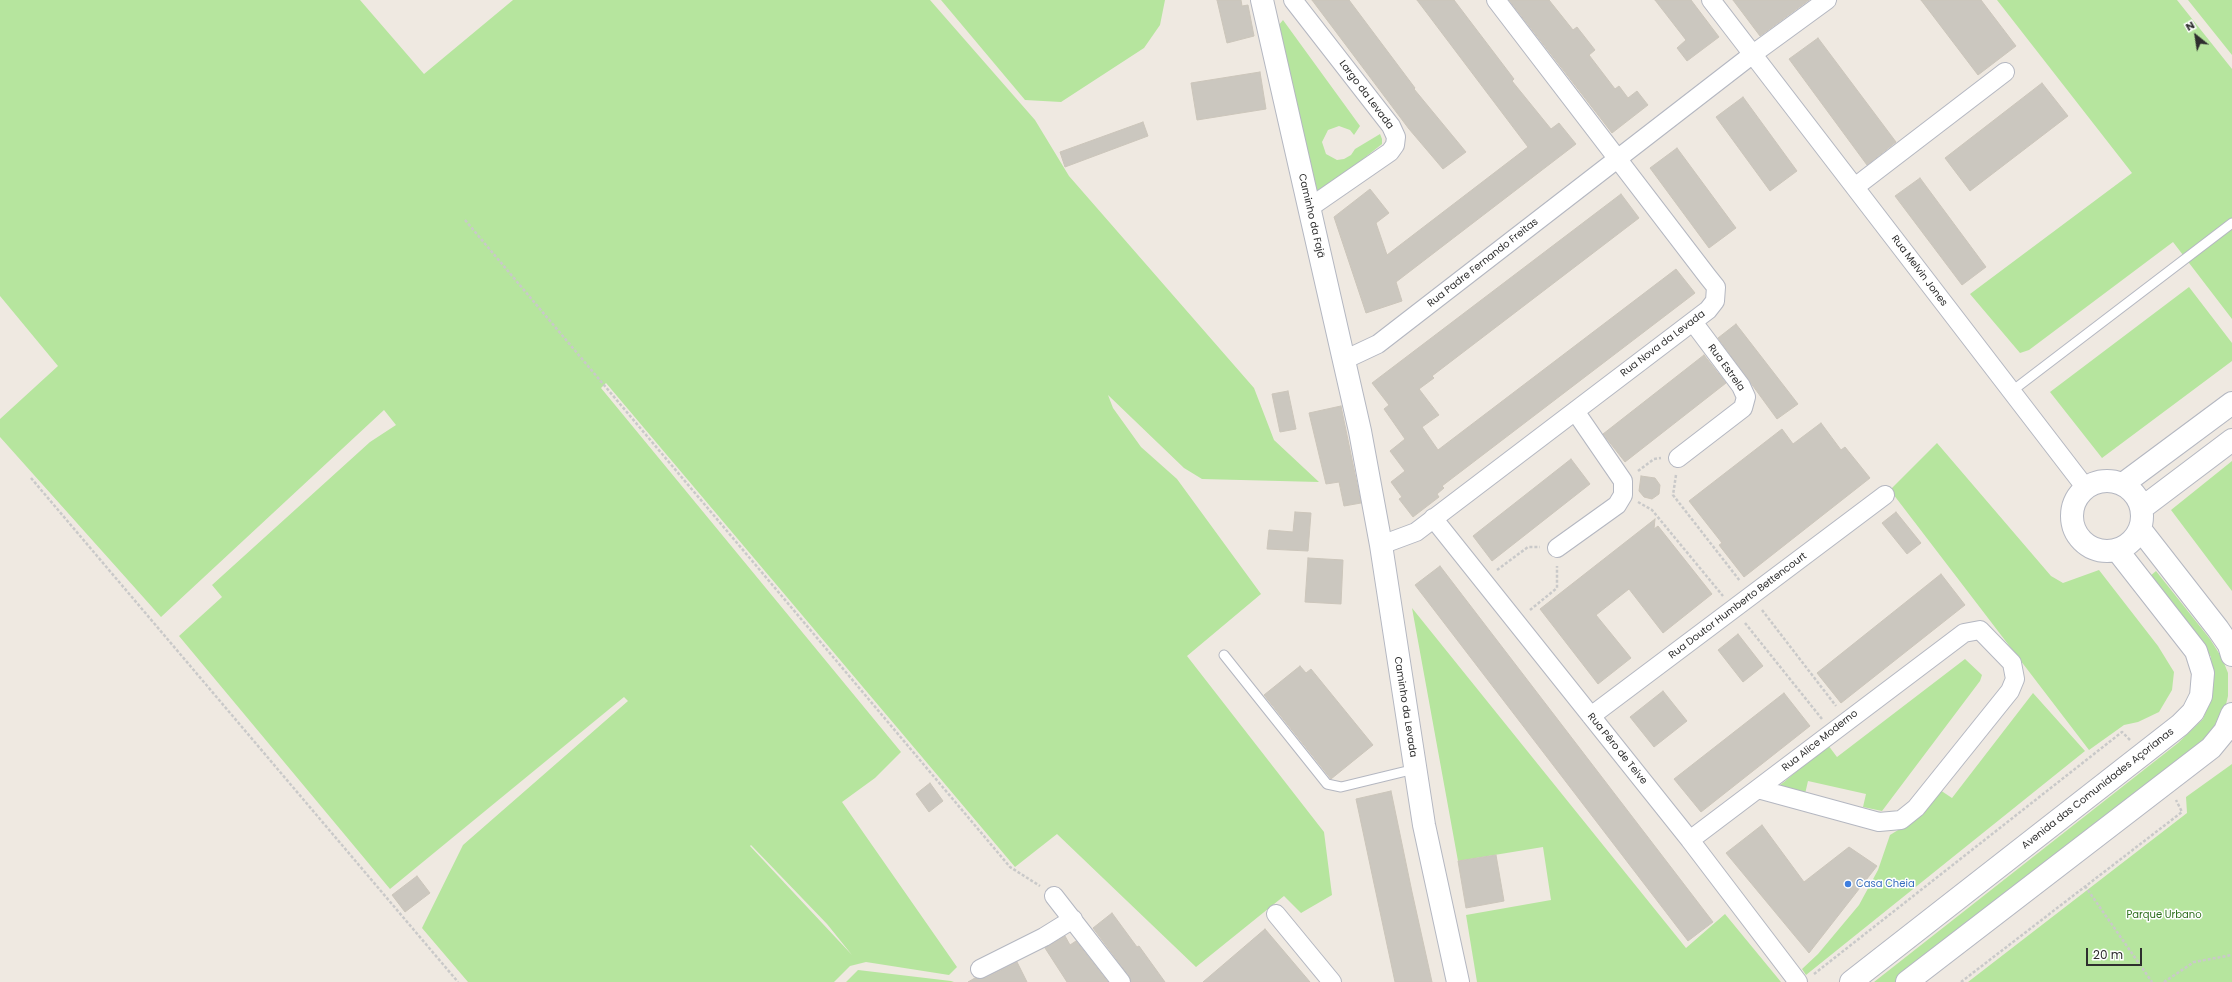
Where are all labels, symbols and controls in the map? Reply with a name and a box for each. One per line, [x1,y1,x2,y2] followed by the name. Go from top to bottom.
[2176,16,2216,56] north arrow
[2182,17,2198,35] text: N
[1336,58,1396,132] street label: Largo da Levada
[1295,173,1327,259] street label: Caminho da Fajã
[1425,216,1541,310] street label: Rua Padre Fernando Freitas
[1888,233,1950,309] street label: Rua Melvin Jones
[1618,308,1708,380] street label: Rua Nova da Levada
[1705,342,1747,394] street label: Rua Estrela
[1667,550,1809,662] street label: Rua Doutor Humberto Bettencourt
[1391,656,1419,758] street label: Caminho da Levada
[1780,708,1860,774] street label: Rua Alice Moderno
[1585,711,1649,787] street label: Rua Pêro de Teive
[2020,726,2176,852] street label: Avenida das Comunidades Açorianas
[1856,878,1915,890] place label: Casa Cheia
[1843,879,1853,889] marker: Casa Cheia
[2126,909,2202,921] park label: Parque Urbano
[2088,940,2144,966] scale bar
[2093,946,2123,963] text: 20 m

